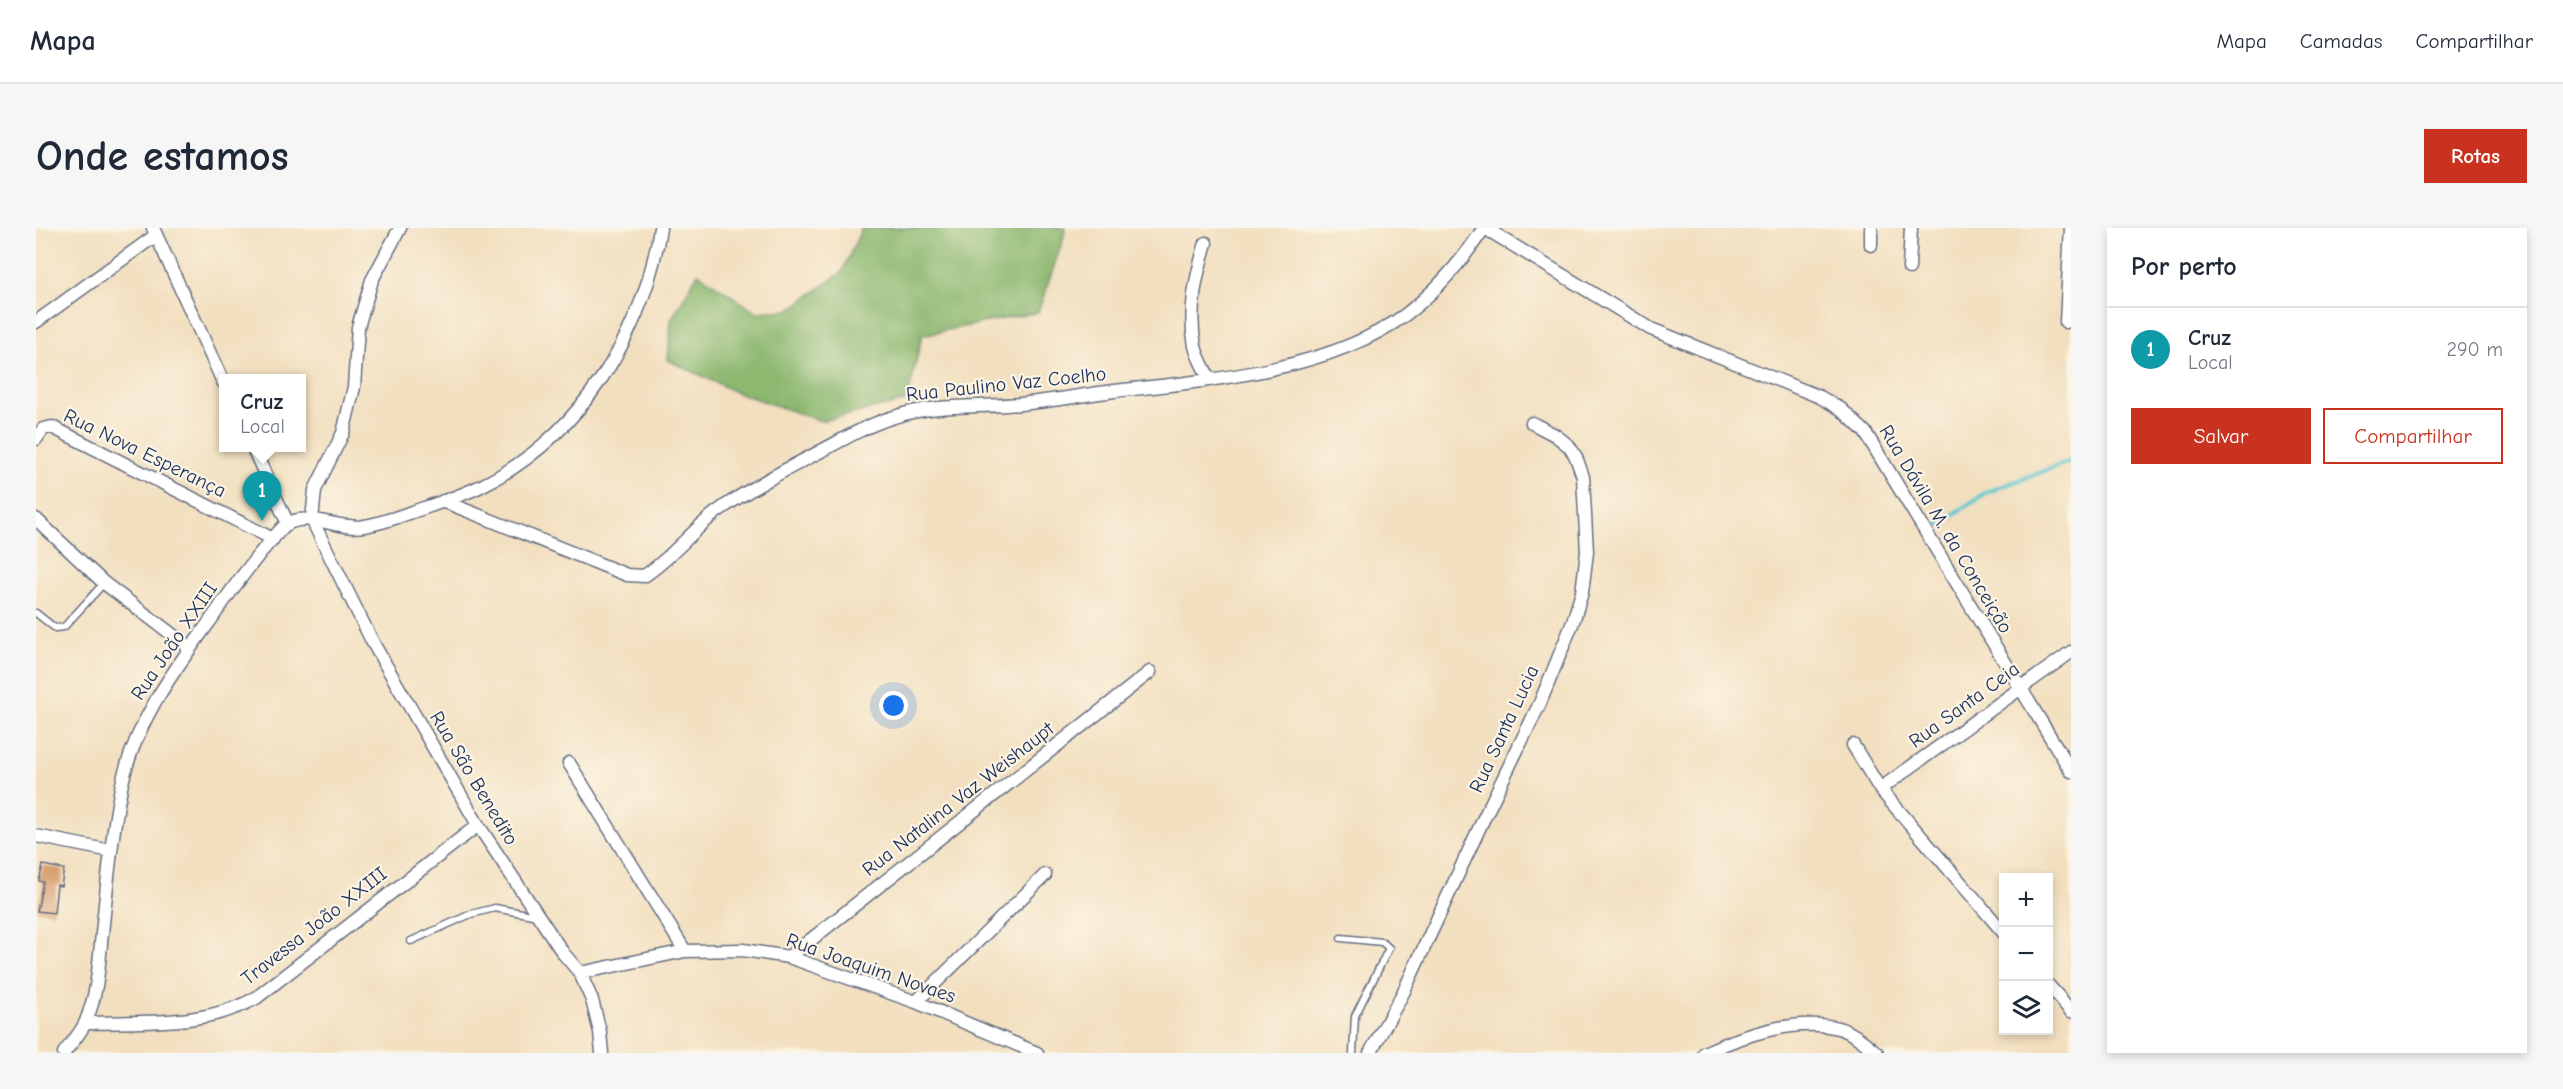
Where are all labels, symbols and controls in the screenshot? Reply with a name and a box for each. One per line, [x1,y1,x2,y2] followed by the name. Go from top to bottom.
[30,25,96,57] text: Mapa
[2216,29,2267,53] text: Mapa
[2300,29,2383,53] text: Camadas
[2416,29,2533,53] text: Compartilhar
[2424,129,2527,183] button: Rotas
[36,132,289,181] text: Onde estamos
[2131,252,2237,282] text: Por perto
[2188,325,2231,351] text: Cruz
[2147,338,2154,361] text: 1
[2447,338,2503,361] text: 290 m
[2188,351,2233,374] text: Local
[905,362,1107,406] street label: Rua Paulino Vaz Coelho
[219,374,306,452] popup
[240,389,283,415] text: Cruz
[60,404,230,502] street label: Rua Nova Esperança
[2131,408,2311,464] button: Salvar
[2323,408,2503,464] button: Compartilhar
[240,415,285,438] text: Local
[1875,421,2017,637] street label: Rua Dávila M. da Conceição
[242,472,282,521] pin: 1
[126,578,222,704] street label: Rua João XXIII
[1904,657,2024,753] street label: Rua Santa Ceia
[1464,662,1544,796] street label: Rua Santa Lucia
[879,691,908,720] your location
[425,707,523,849] street label: Rua São Benedito
[858,716,1059,881] street label: Rua Natalina Vaz Weishaupt
[237,862,391,990] street label: Travessa João XXIII
[1999,873,2053,1035] map controls
[1999,873,2053,927] button: +
[1999,927,2053,981] button: −
[783,928,959,1008] street label: Rua Joaquim Novaes
[1999,981,2053,1035] button: layers

